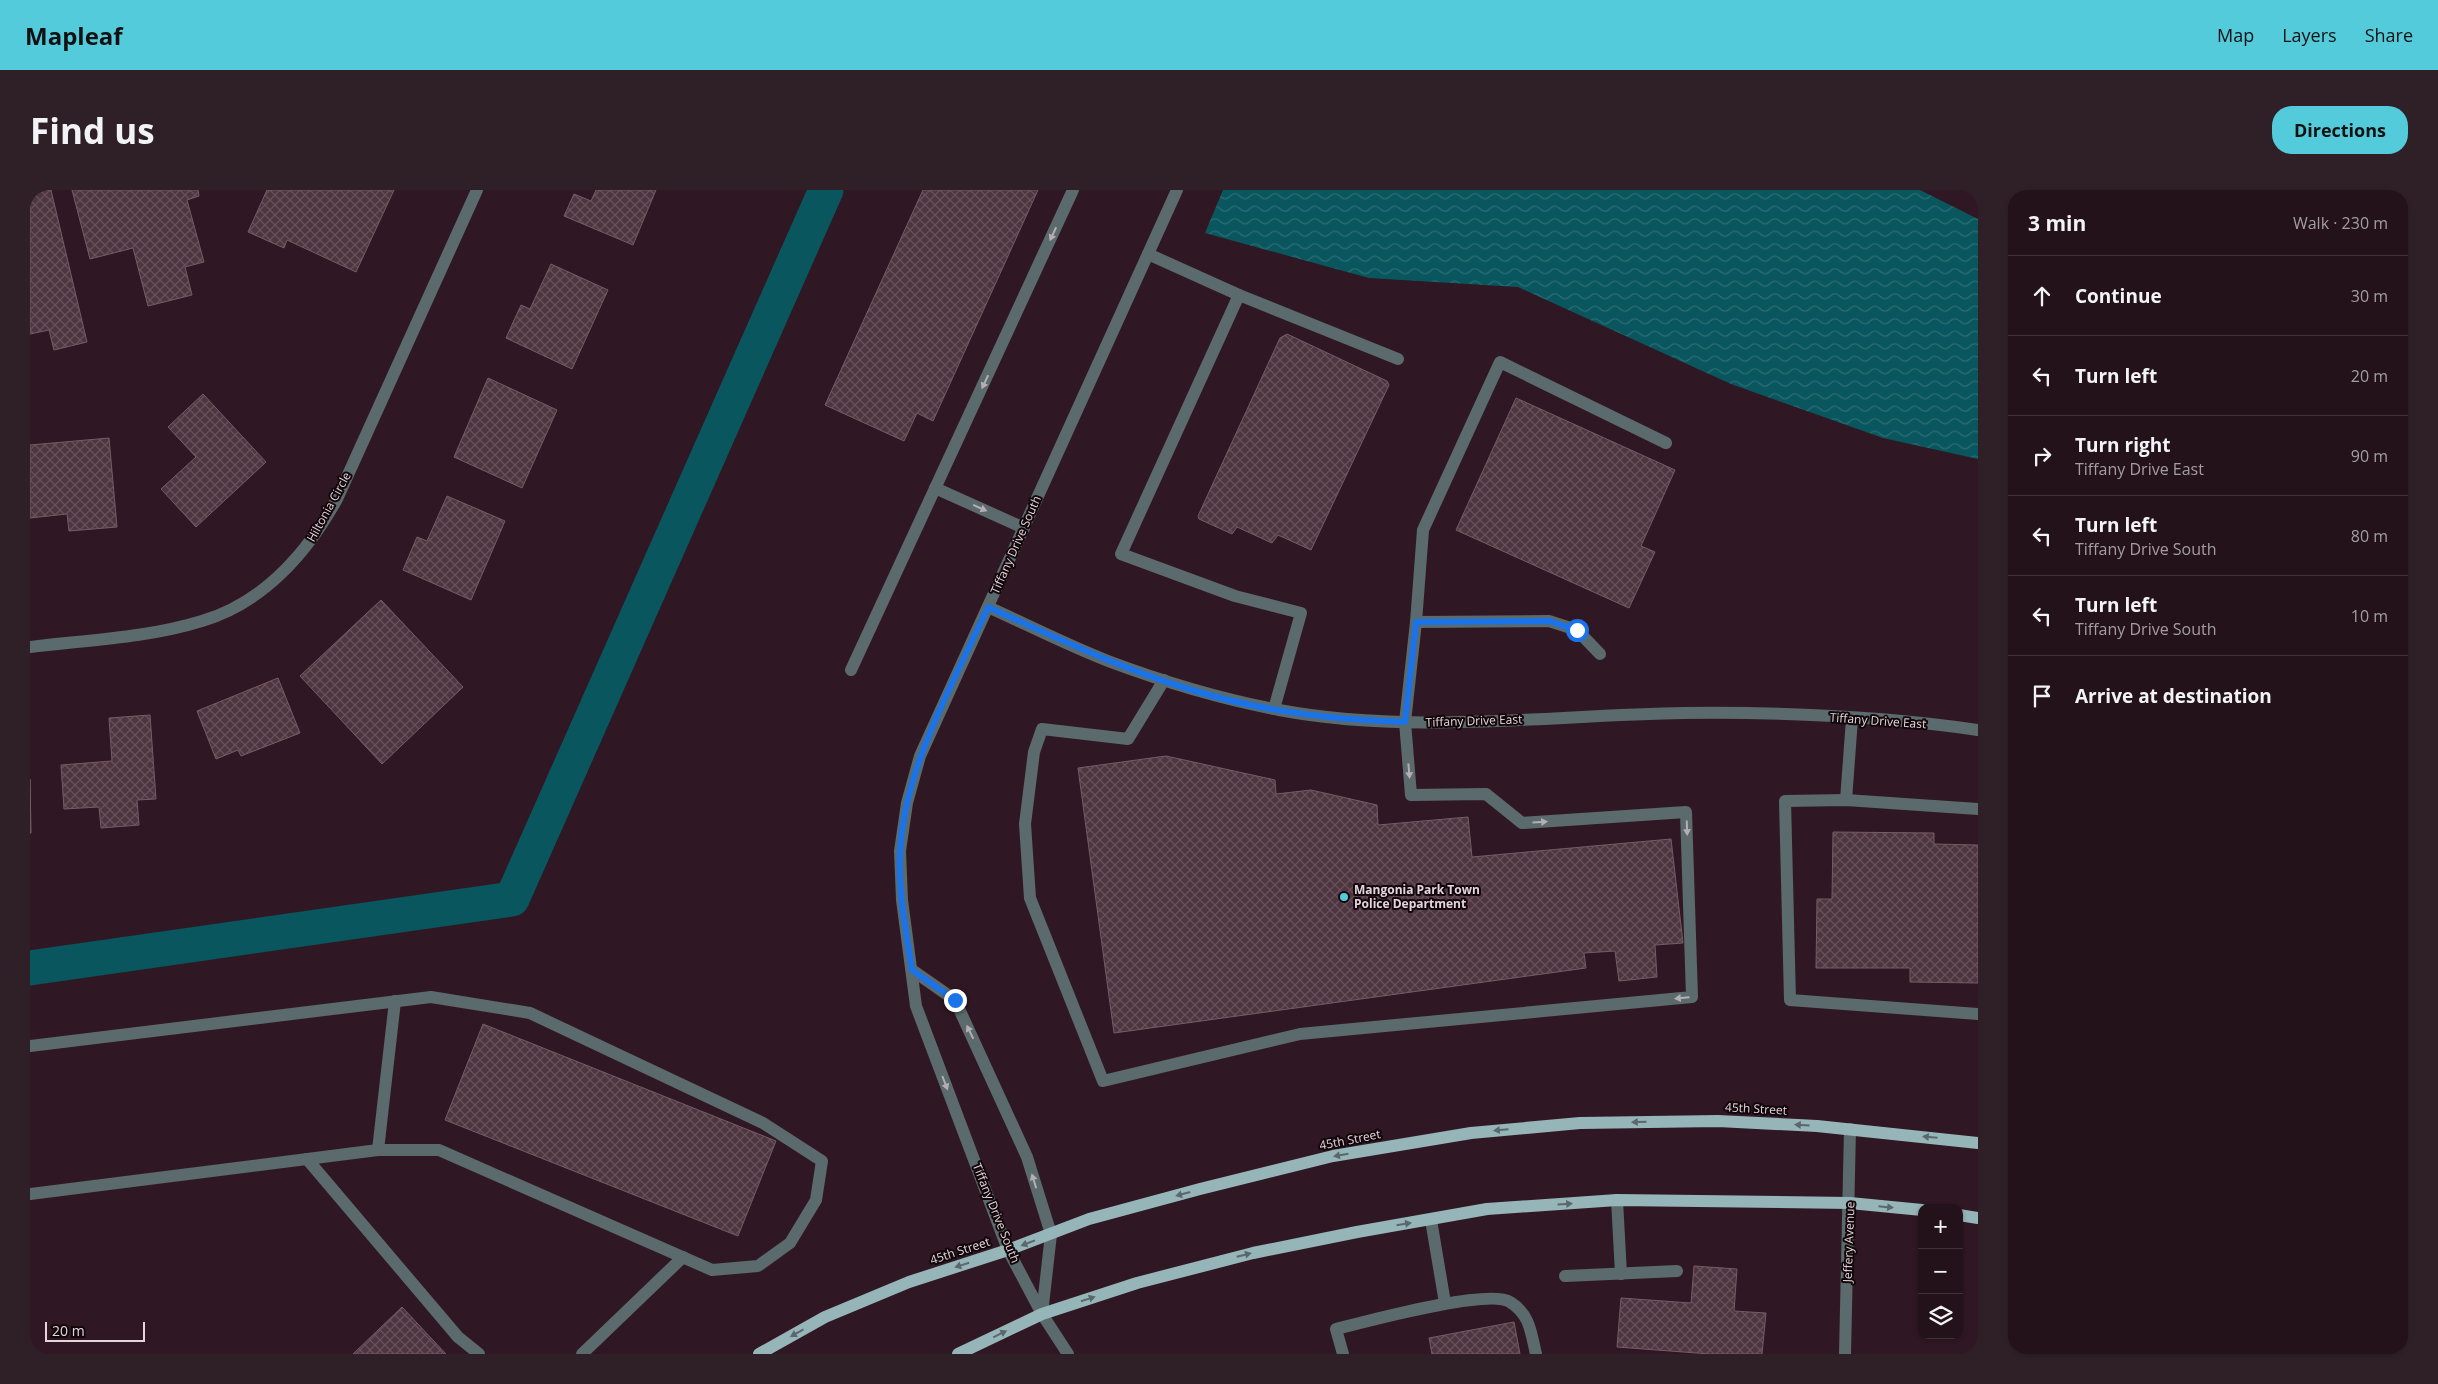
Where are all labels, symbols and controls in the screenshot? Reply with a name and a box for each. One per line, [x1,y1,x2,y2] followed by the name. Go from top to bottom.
[25,19,123,52] text: Mapleaf
[2217,23,2254,47] text: Map
[2282,23,2337,47] text: Layers
[2365,23,2413,47] text: Share
[2272,106,2408,154] button: Directions
[30,107,155,154] text: Find us
[2028,209,2086,237] text: 3 min
[2293,212,2388,234] text: Walk · 230 m
[1049,227,1057,241] one-way arrow
[2028,282,2056,310] icon: ahead
[2075,283,2162,309] text: Continue
[2351,285,2388,307] text: 30 m
[2028,362,2056,390] icon: left
[2075,363,2157,389] text: Turn left
[2351,365,2388,387] text: 20 m
[980,375,988,389] one-way arrow
[2075,432,2170,458] text: Turn right
[2028,442,2056,470] icon: right
[2351,445,2388,467] text: 90 m
[2075,458,2204,480] text: Tiffany Drive East
[302,468,355,545] street label: Hiltonia Circle
[986,493,1045,597] street label: Tiffany Drive South
[973,504,987,512] one-way arrow
[2075,512,2157,538] text: Turn left
[2028,522,2056,550] icon: left
[2351,525,2388,547] text: 80 m
[2075,538,2217,560] text: Tiffany Drive South
[2075,592,2157,618] text: Turn left
[2028,602,2056,630] icon: left
[2351,605,2388,627] text: 10 m
[2075,618,2217,640] text: Tiffany Drive South
[1566,619,1589,642] route start
[2028,682,2056,710] icon: arrive
[2075,683,2272,709] text: Arrive at destination
[1829,709,1927,732] street label: Tiffany Drive East
[1425,710,1523,731] street label: Tiffany Drive East
[1406,763,1414,779] one-way arrow
[1532,817,1548,825] one-way arrow
[1683,820,1691,836] one-way arrow
[1354,881,1480,912] place label: Mangonia Park Town Police Department
[1338,891,1350,903] marker: Mangonia Park Town Police Department
[944,989,967,1012] route end
[1674,994,1690,1002] one-way arrow
[966,1025,974,1039] one-way arrow
[941,1076,949,1091] one-way arrow
[1725,1098,1787,1119] street label: 45th Street
[1631,1118,1647,1126] one-way arrow
[1793,1121,1809,1129] one-way arrow
[1318,1125,1382,1154] street label: 45th Street
[1493,1126,1509,1134] one-way arrow
[1921,1132,1937,1140] one-way arrow
[1333,1151,1349,1159] one-way arrow
[969,1160,1024,1265] street label: Tiffany Drive South
[1030,1173,1038,1188] one-way arrow
[1176,1190,1191,1198] one-way arrow
[1557,1199,1573,1207] one-way arrow
[1839,1201,1858,1284] street label: Jeffery Avenue
[1878,1203,1894,1211] one-way arrow
[1918,1204,1963,1339] map controls
[1918,1204,1963,1249] button: +
[1396,1220,1412,1228] one-way arrow
[928,1233,992,1268] street label: 45th Street
[1021,1239,1036,1247] one-way arrow
[1918,1249,1963,1294] button: −
[1237,1251,1252,1259] one-way arrow
[954,1261,969,1269] one-way arrow
[1918,1294,1963,1339] button: layers
[1081,1295,1096,1303] one-way arrow
[45,1319,145,1342] scale bar
[52,1321,85,1340] text: 20 m
[790,1329,805,1337] one-way arrow
[993,1330,1007,1338] one-way arrow

